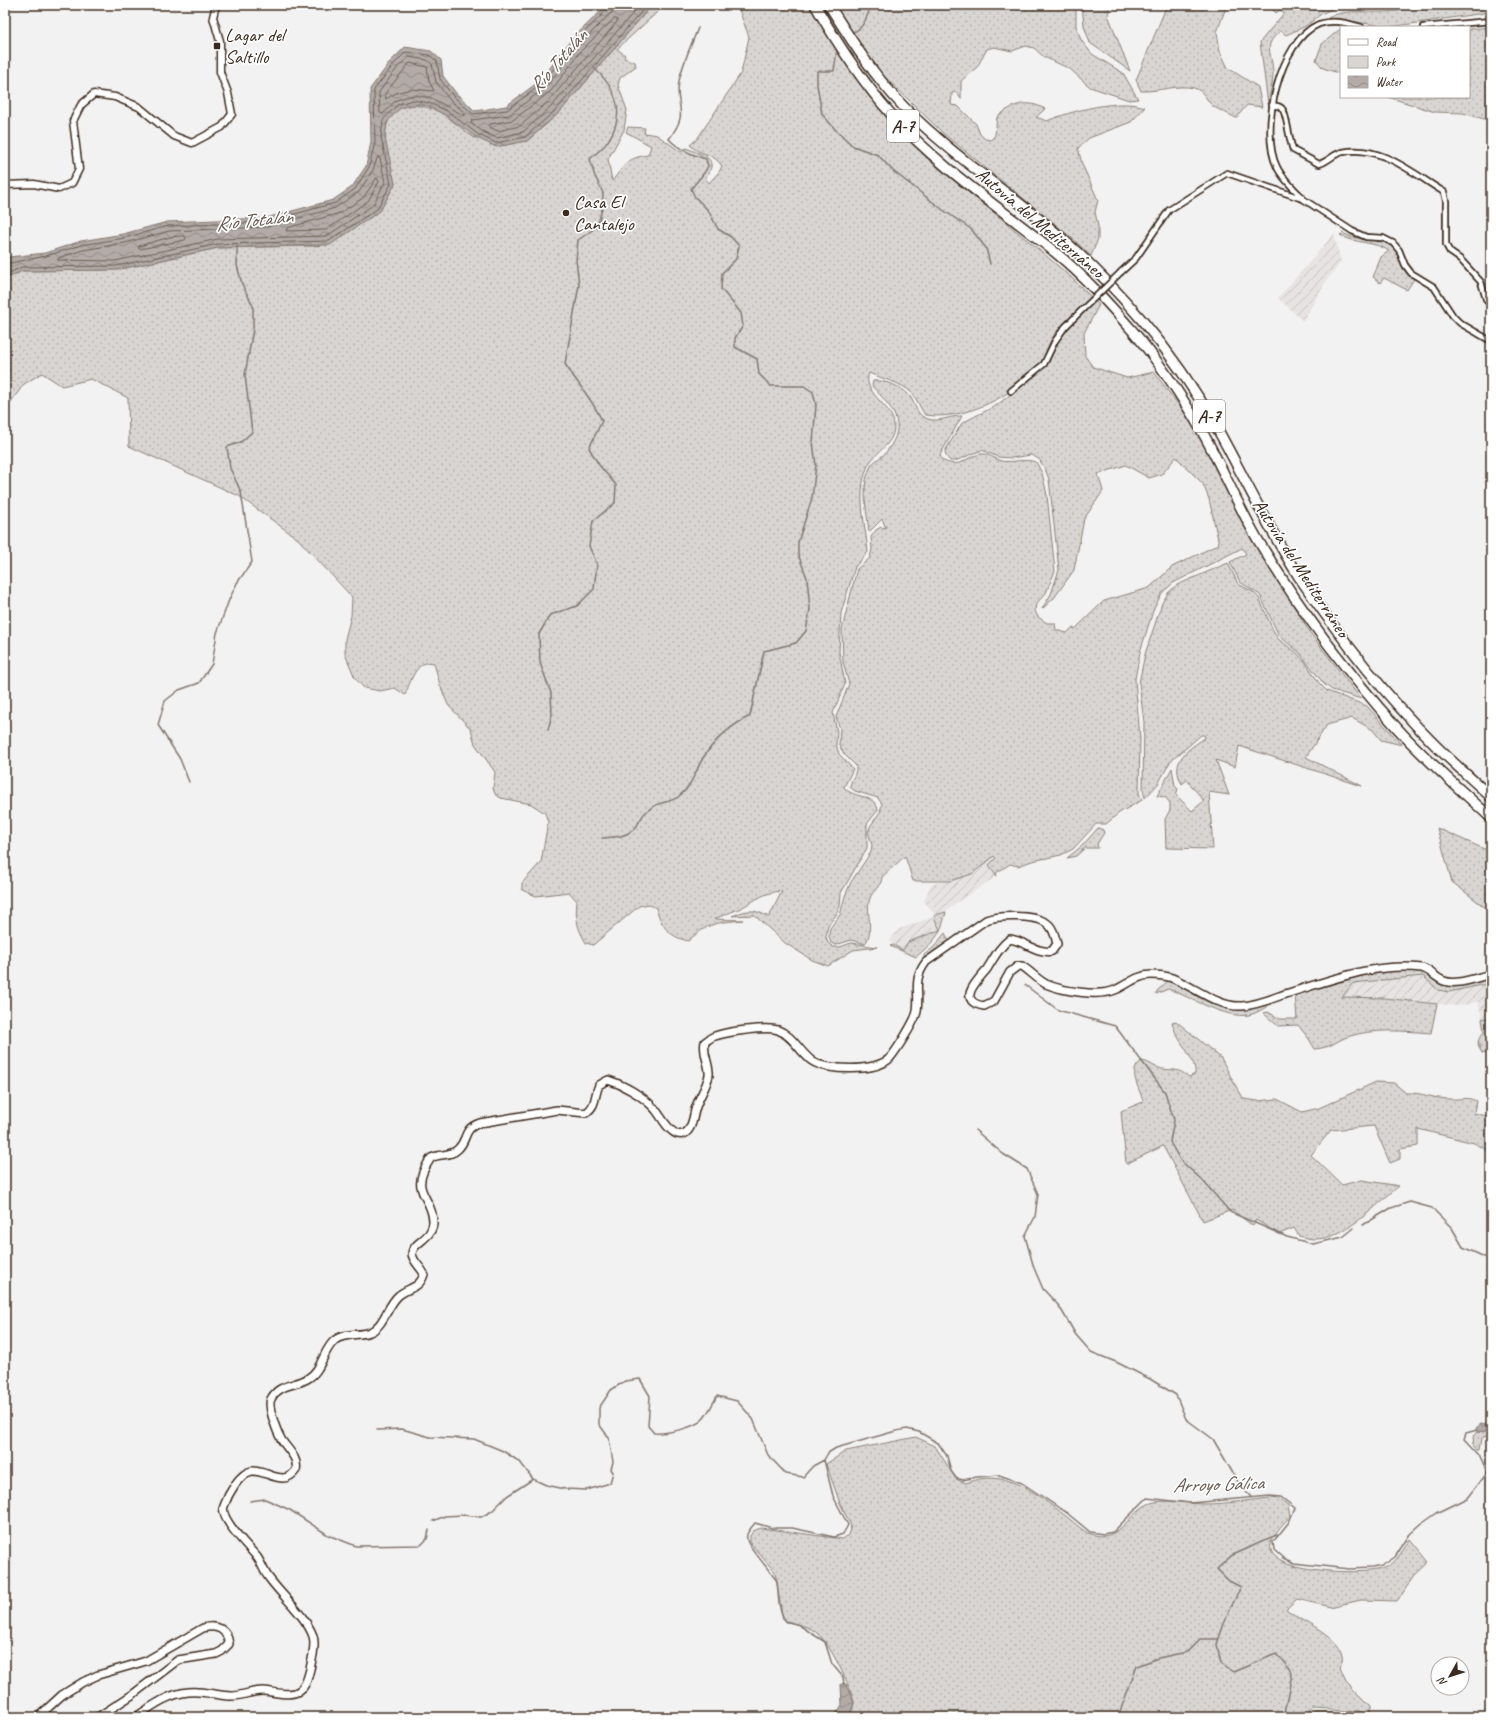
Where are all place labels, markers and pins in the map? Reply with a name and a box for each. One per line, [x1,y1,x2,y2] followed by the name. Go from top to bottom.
[225,23,288,69] place label: Lagar del Saltillo
[212,41,222,51] marker: Lagar del Saltillo
[574,190,635,236] place label: Casa El Cantalejo
[561,208,571,218] marker: Casa El Cantalejo

